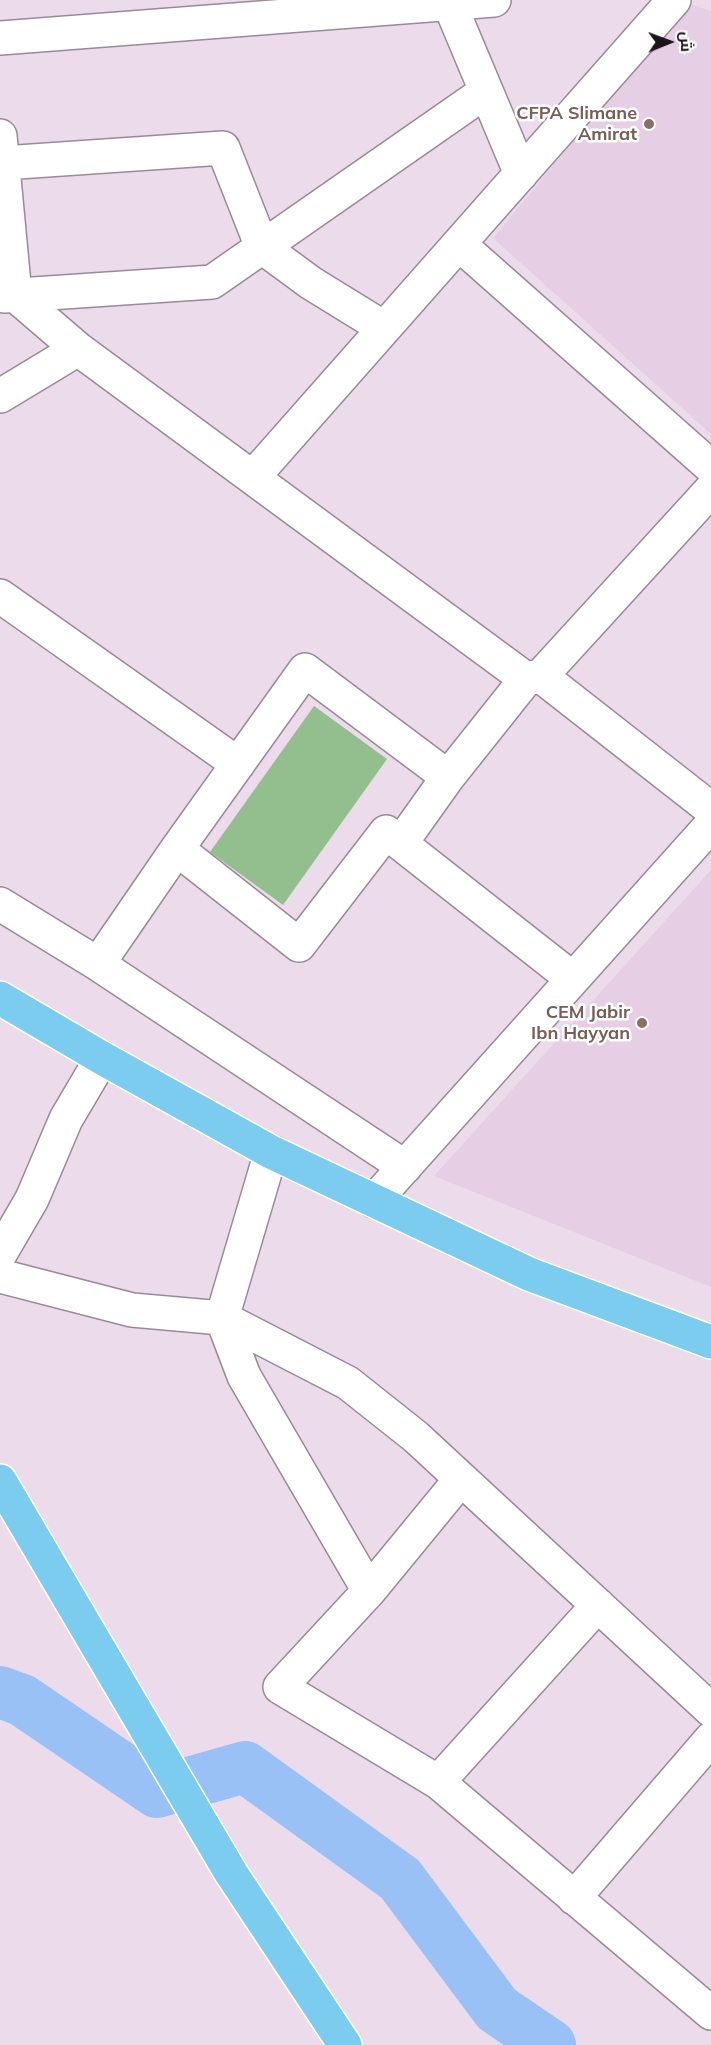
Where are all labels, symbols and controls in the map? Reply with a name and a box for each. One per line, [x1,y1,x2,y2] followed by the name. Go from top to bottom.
[639,12,699,72] north arrow
[677,31,697,52] text: ش
[516,103,637,146] place label: CFPA Slimane Amirat
[642,117,656,131] marker: CFPA Slimane Amirat
[531,1002,630,1044] place label: CEM Jabir Ibn Hayyan
[635,1016,649,1030] marker: CEM Jabir Ibn Hayyan

